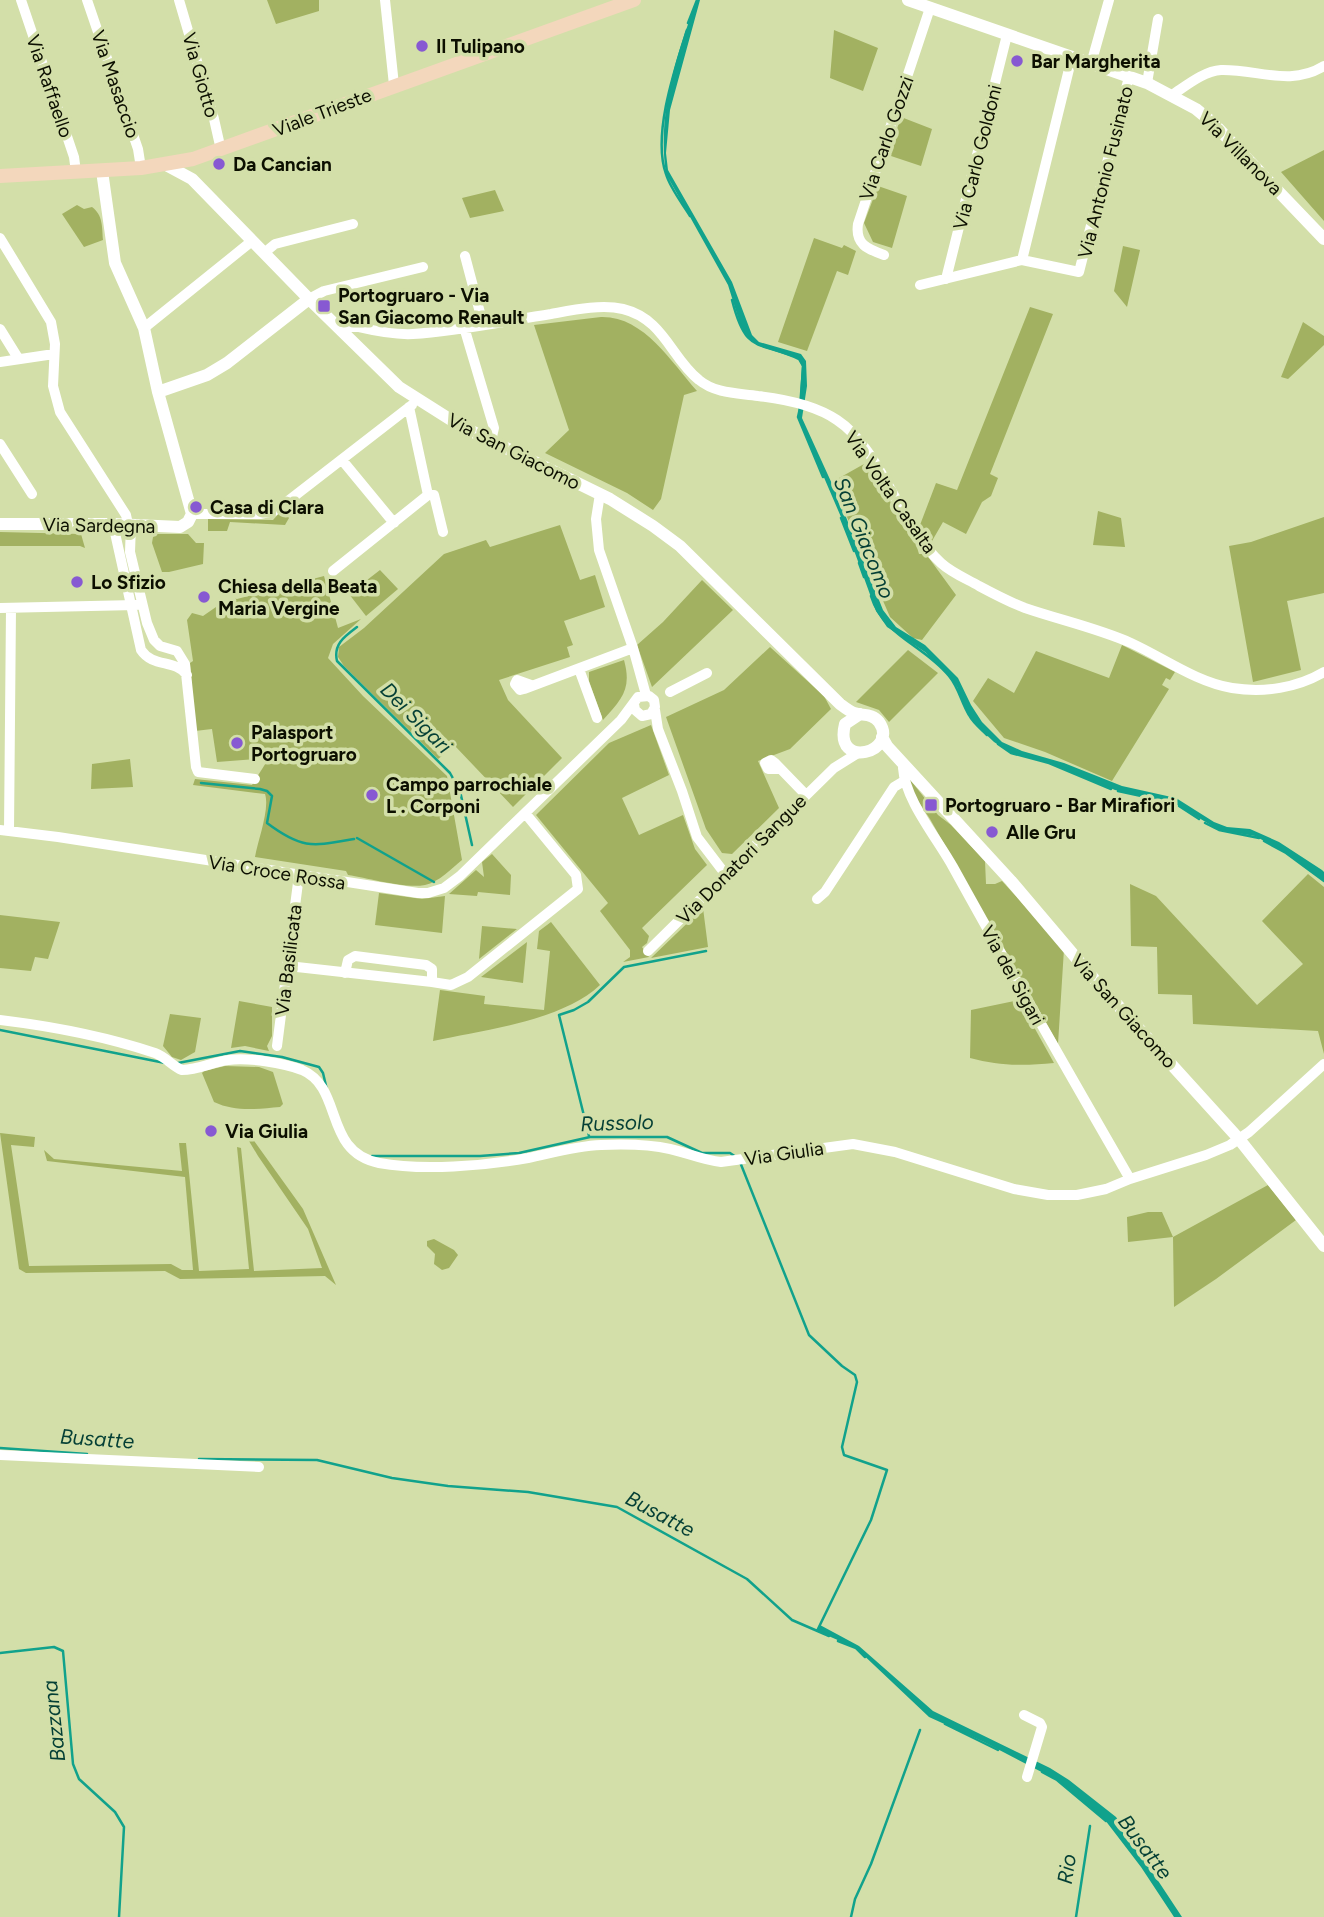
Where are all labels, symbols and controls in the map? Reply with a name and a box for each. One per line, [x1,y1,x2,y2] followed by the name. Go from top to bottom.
[86,27,145,141] street label: Via Masaccio
[177,30,224,120] street label: Via Giotto
[21,32,78,140] street label: Via Raffaello
[436,35,525,58] place label: Il Tulipano
[414,38,430,54] marker: Il Tulipano
[1031,50,1161,73] place label: Bar Margherita
[1009,53,1025,69] marker: Bar Margherita
[854,73,919,203] street label: Via Carlo Gozzi
[948,82,1007,232] street label: Via Carlo Goldoni
[270,83,375,142] street label: Viale Trieste
[1073,84,1138,261] street label: Via Antonio Fusinato
[1194,107,1287,200] street label: Via Villanova
[233,153,332,176] place label: Da Cancian
[211,156,227,172] marker: Da Cancian
[338,284,525,329] place label: Portogruaro - Via San Giacomo Renault
[316,298,332,314] marker: Portogruaro - Via San Giacomo Renault
[444,408,584,495] street label: Via San Giacomo
[840,427,941,558] street label: Via Volta Casalta
[829,473,900,602] water label: San Giacomo
[210,496,324,519] place label: Casa di Clara
[188,499,204,515] marker: Casa di Clara
[42,513,156,538] street label: Via Sardegna
[91,571,166,594] place label: Lo Sfizio
[69,574,85,590] marker: Lo Sfizio
[218,575,377,620] place label: Chiesa della Beata Maria Vergine
[196,589,212,605] marker: Chiesa della Beata Maria Vergine
[376,677,457,759] water label: Dei Sigari
[251,721,357,766] place label: Palasport Portogruaro
[229,735,245,751] marker: Palasport Portogruaro
[386,773,552,818] place label: Campo parrochiale L . Corponi
[364,787,380,803] marker: Campo parrochiale L . Corponi
[672,790,811,929] street label: Via Donatori Sangue
[945,794,1175,817] place label: Portogruaro - Bar Mirafiori
[923,797,939,813] marker: Portogruaro - Bar Mirafiori
[1006,821,1076,844] place label: Alle Gru
[984,824,1000,840] marker: Alle Gru
[207,850,347,895] street label: Via Croce Rossa
[270,903,307,1017] street label: Via Basilicata
[976,921,1049,1029] street label: Via dei Sigari
[1066,950,1181,1073] street label: Via San Giacomo
[580,1109,654,1136] water label: Russolo
[225,1120,308,1143] place label: Via Giulia
[203,1123,219,1139] marker: Via Giulia
[743,1137,825,1170] street label: Via Giulia
[59,1423,136,1454] water label: Busatte
[622,1485,699,1542] water label: Busatte
[37,1679,70,1763] water label: Bazzana
[1113,1809,1178,1884] water label: Busatte
[1052,1852,1081,1886] water label: Rio

